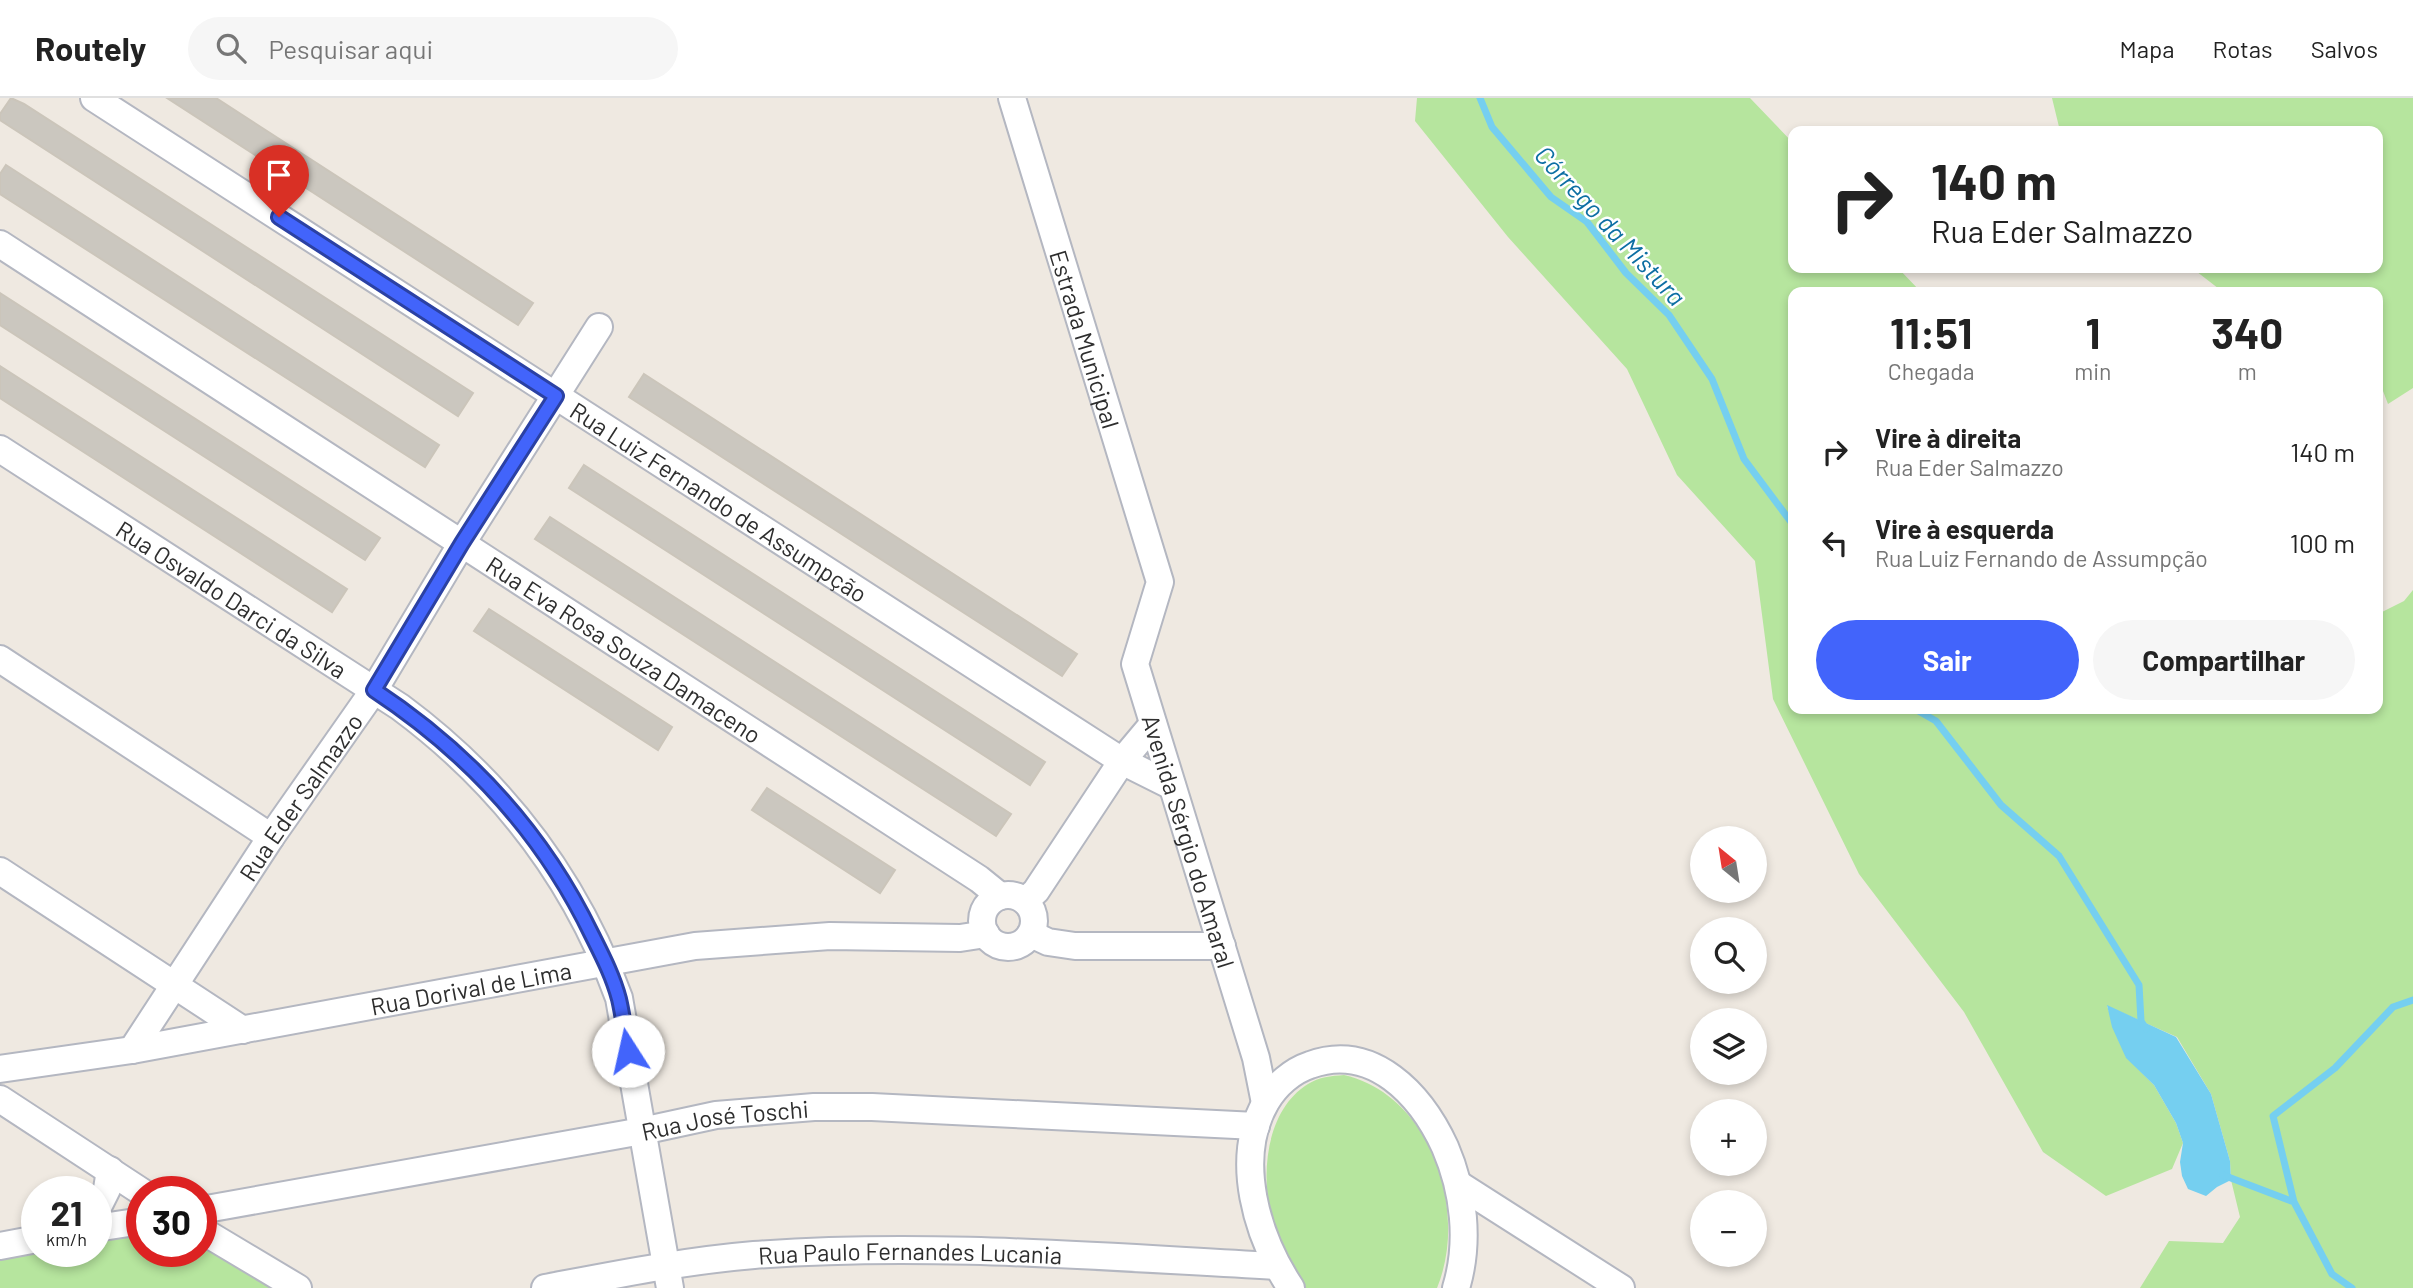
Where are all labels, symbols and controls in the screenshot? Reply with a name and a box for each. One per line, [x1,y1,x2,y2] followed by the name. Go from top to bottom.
[188,17,678,80] search box
[35,28,146,68] text: Routely
[212,29,250,67] icon: search
[268,33,433,64] text: Pesquisar aqui
[2120,34,2175,63] text: Mapa
[2213,34,2273,63] text: Rotas
[2311,34,2378,63] text: Salvos
[1529,139,1693,311] water label: Córrego da Mistura
[249,145,309,217] pin
[1931,151,2057,210] text: 140 m
[1816,154,1907,245] icon: right
[260,156,298,194] icon: arrive
[1931,211,2194,249] text: Rua Eder Salmazzo
[1045,246,1127,432] street label: Estrada Municipal
[1890,307,1972,357] text: 11:51
[2085,307,2100,357] text: 1
[2211,307,2283,357] text: 340
[1888,357,1975,385] text: Chegada
[2074,357,2112,385] text: min
[2238,357,2257,385] text: m
[565,395,873,608] street label: Rua Luiz Fernando de Assumpção
[1875,422,2021,453] text: Vire à direita
[1816,433,1854,471] icon: right
[2290,436,2355,467] text: 140 m
[1875,453,2064,481] text: Rua Eder Salmazzo
[1875,513,2054,544] text: Vire à esquerda
[111,514,353,684] street label: Rua Osvaldo Darci da Silva
[1816,524,1854,562] icon: left
[2290,527,2355,558] text: 100 m
[1875,544,2208,572] text: Rua Luiz Fernando de Assumpção
[481,549,767,749] street label: Rua Eva Rosa Souza Damaceno
[1816,620,2079,700] button: Sair
[2093,620,2355,700] button: Compartilhar
[232,707,368,886] street label: Rua Eder Salmazzo
[1137,711,1242,971] street label: Avenida Sérgio do Amaral
[1690,826,1768,903] north arrow
[1690,826,1767,1267] map controls
[1690,917,1767,994] button: search
[368,955,574,1020] street label: Rua Dorival de Lima
[1690,1008,1767,1085] button: layers
[591,1014,665,1088] position arrow
[638,1093,810,1145] street label: Rua José Toschi
[1690,1099,1767,1176] button: +
[126,1176,217,1267] speed limit sign: 30
[1690,1190,1767,1267] button: −
[51,1191,82,1233] text: 21
[46,1228,87,1250] text: km/h
[757,1235,1063,1269] street label: Rua Paulo Fernandes Lucania

